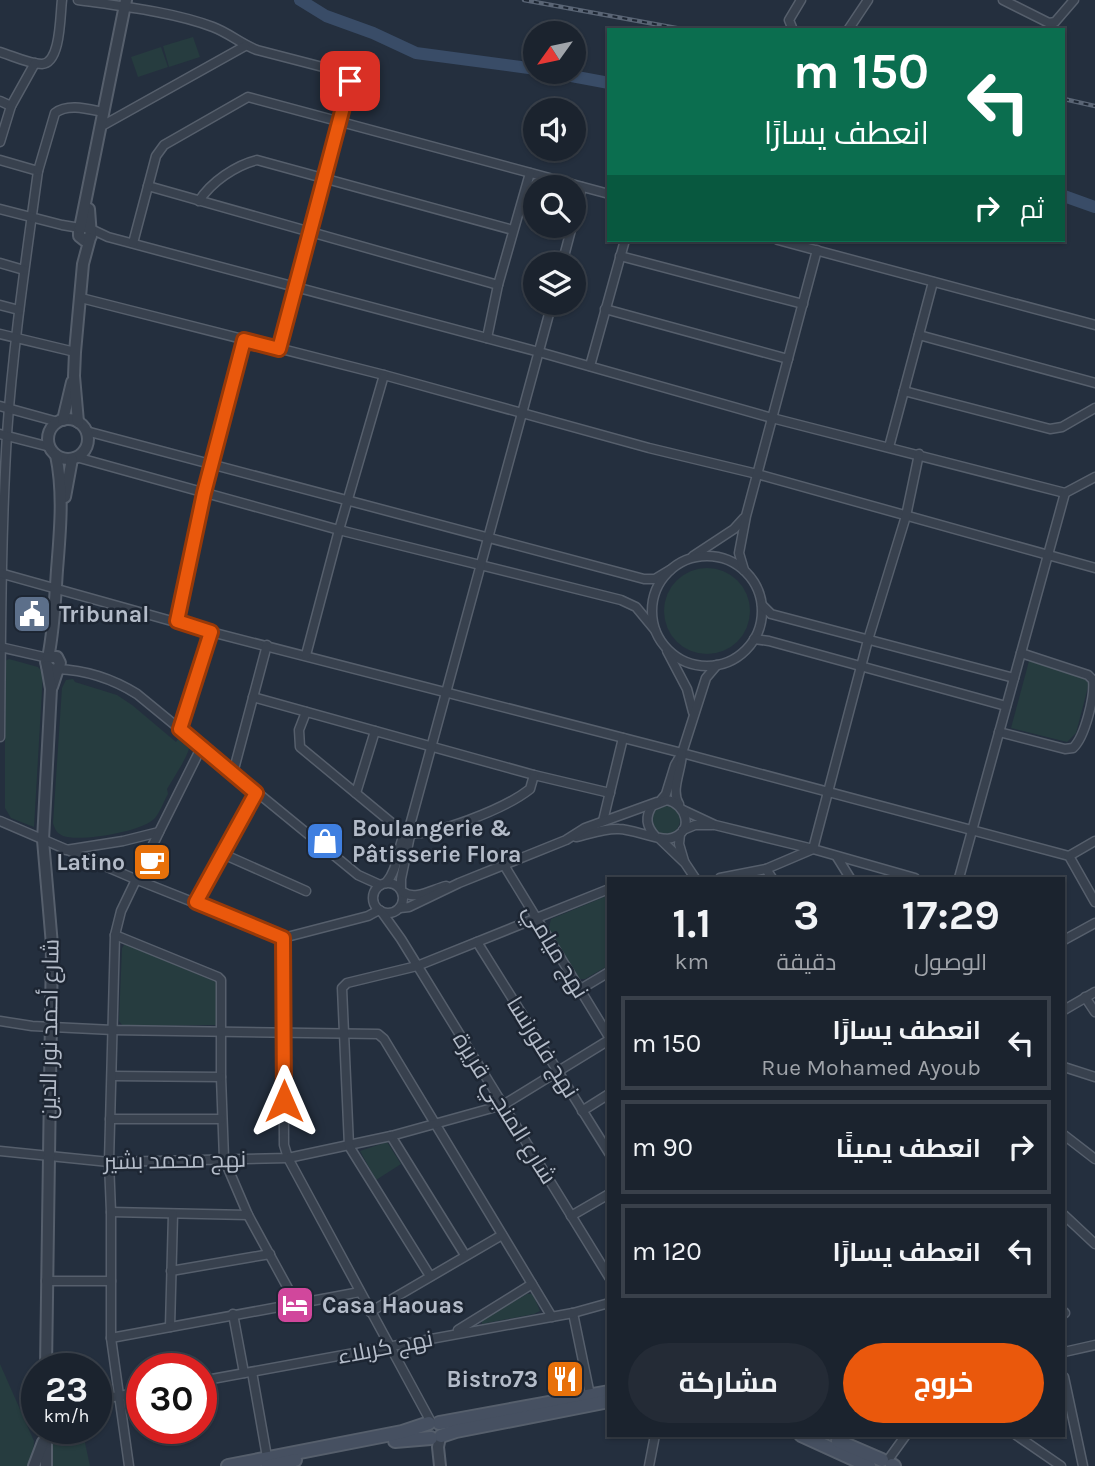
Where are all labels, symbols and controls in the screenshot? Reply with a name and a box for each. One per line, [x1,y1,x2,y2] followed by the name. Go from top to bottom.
[523,21,586,84] north arrow
[523,21,586,315] map controls
[793,43,929,100] text: 150 m
[320,51,380,111] pin
[953,56,1044,147] icon: left
[331,62,369,100] icon: arrive
[523,98,586,161] button: sound
[764,115,929,152] text: انعطف يسارًا
[523,175,586,238] button: search
[968,189,1006,227] icon: right
[1020,194,1044,225] text: ثم
[523,252,586,315] button: layers
[11,593,53,635] public building icon: Tribunal
[59,601,149,628] place label: Tribunal
[352,815,522,868] place label: Boulangerie & Pâtisserie Flora
[304,820,346,862] shop icon: Boulangerie & Pâtisserie Flora
[131,841,173,883] cafe icon: Latino
[56,849,125,876] place label: Latino
[793,890,819,940] text: 3
[902,890,1000,940] text: 17:29
[672,898,711,948] text: 1.1
[514,899,594,1005] street label: نهج ميامي
[32,939,67,1119] street label: شارع أحمد نور الدين
[675,948,709,975] text: km
[776,949,836,976] text: دقيقة
[914,949,987,976] text: الوصول
[499,992,584,1104] street label: نهج فلورنسا
[833,1015,981,1046] text: انعطف يسارًا
[1002,1024,1040,1062] icon: left
[444,1027,562,1191] street label: شارع المنجي قريرة
[632,1028,701,1059] text: 150 m
[761,1054,981,1081] text: Rue Mohamed Ayoub
[247,1064,321,1138] position arrow
[1002,1128,1040,1166] icon: right
[632,1132,693,1163] text: 90 m
[836,1133,981,1164] text: انعطف يمينًا
[101,1146,247,1177] street label: نهج محمد بشير
[1002,1232,1040,1270] icon: left
[632,1236,702,1267] text: 120 m
[833,1237,981,1268] text: انعطف يسارًا
[274,1284,316,1326] hotel icon: Casa Haouas
[322,1292,464,1319] place label: Casa Haouas
[335,1325,435,1372] street label: نهج كربلاء
[628,1343,829,1423] button: مشاركة
[843,1343,1044,1423] button: خروج
[126,1353,217,1444] speed limit sign: 30
[544,1358,586,1400] restaurant icon: Bistro73
[447,1366,538,1393] place label: Bistro73
[45,1369,88,1410] text: 23
[44,1405,89,1427] text: km/h

